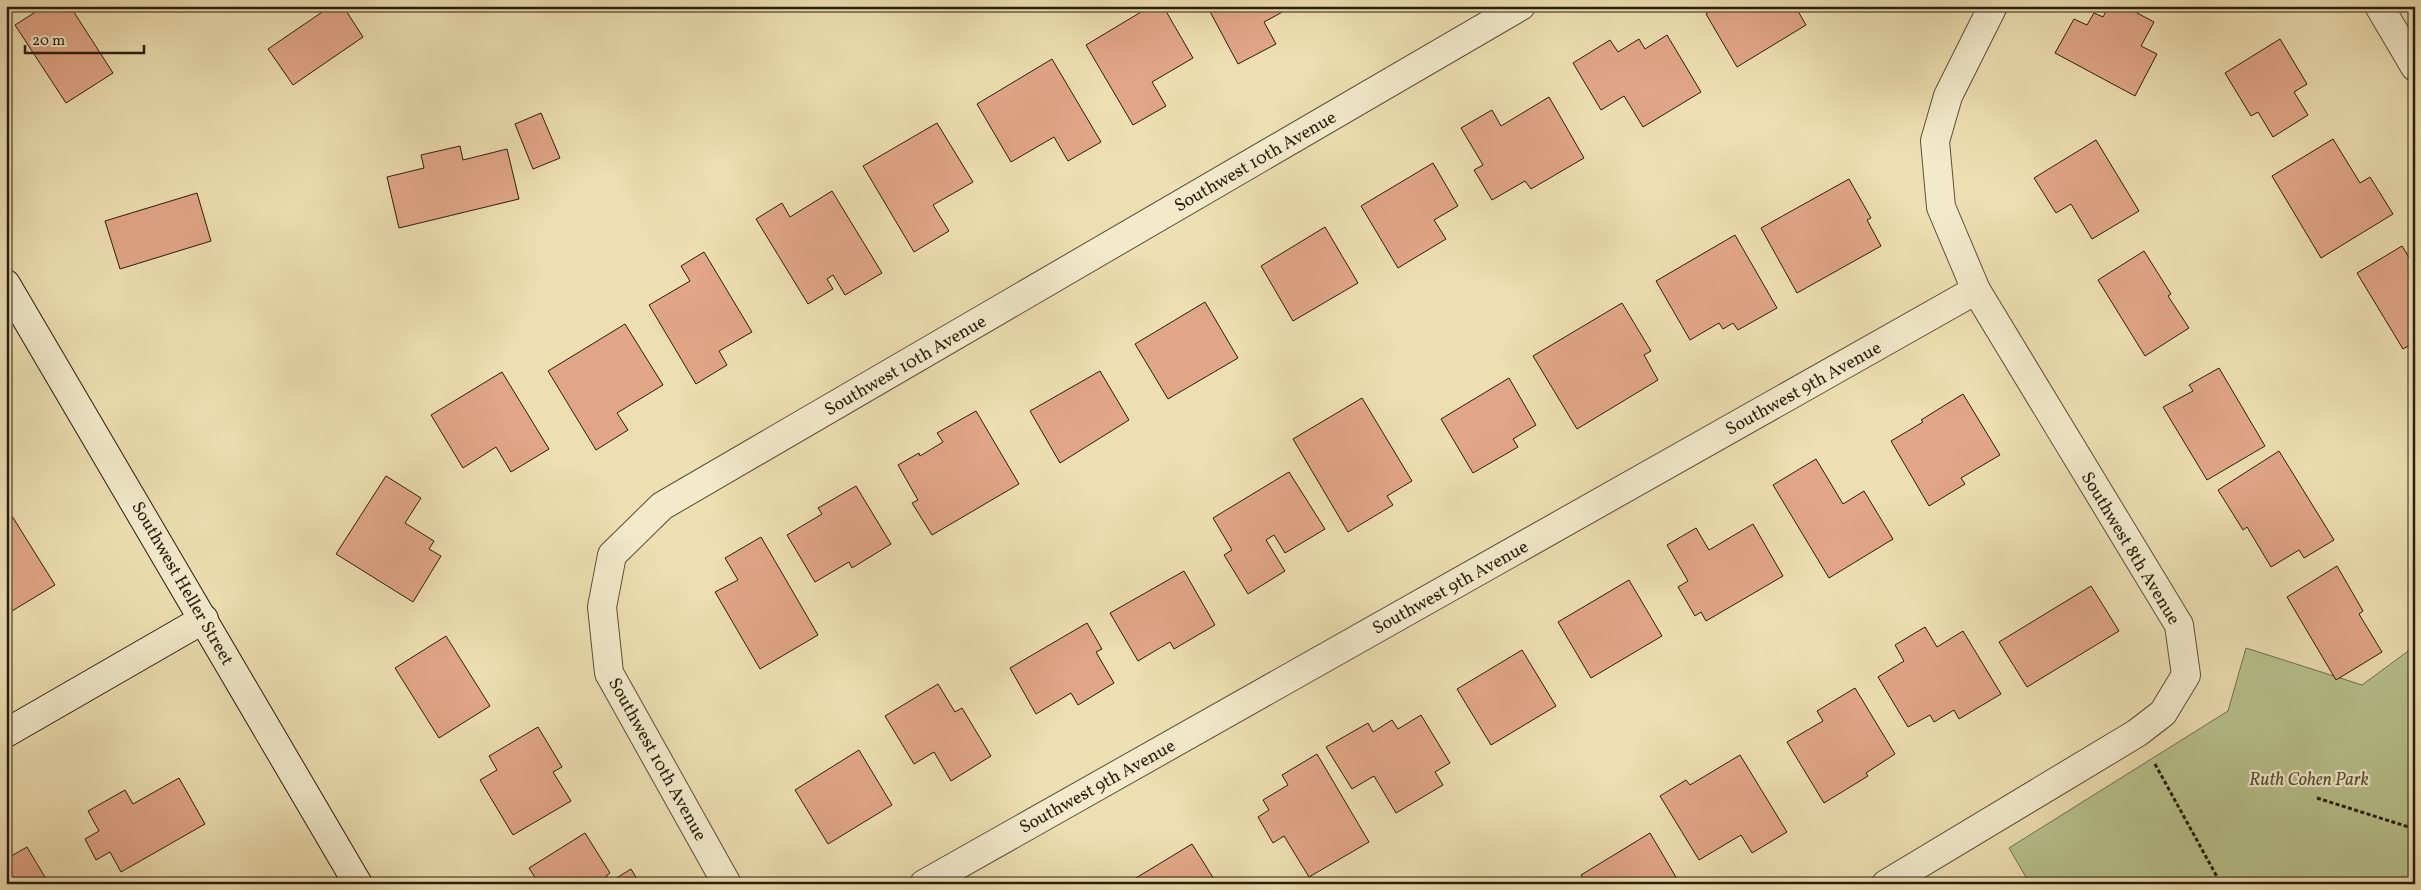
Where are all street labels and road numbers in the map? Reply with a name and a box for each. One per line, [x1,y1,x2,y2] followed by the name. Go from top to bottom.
[1170,106,1341,219] street label: Southwest 10th Avenue
[820,310,991,423] street label: Southwest 10th Avenue
[1721,336,1886,443] street label: Southwest 9th Avenue
[2074,468,2185,630] street label: Southwest 8th Avenue
[124,497,239,670] street label: Southwest Heller Street
[1368,535,1533,642] street label: Southwest 9th Avenue
[601,674,712,846] street label: Southwest 10th Avenue
[1015,734,1180,841] street label: Southwest 9th Avenue

